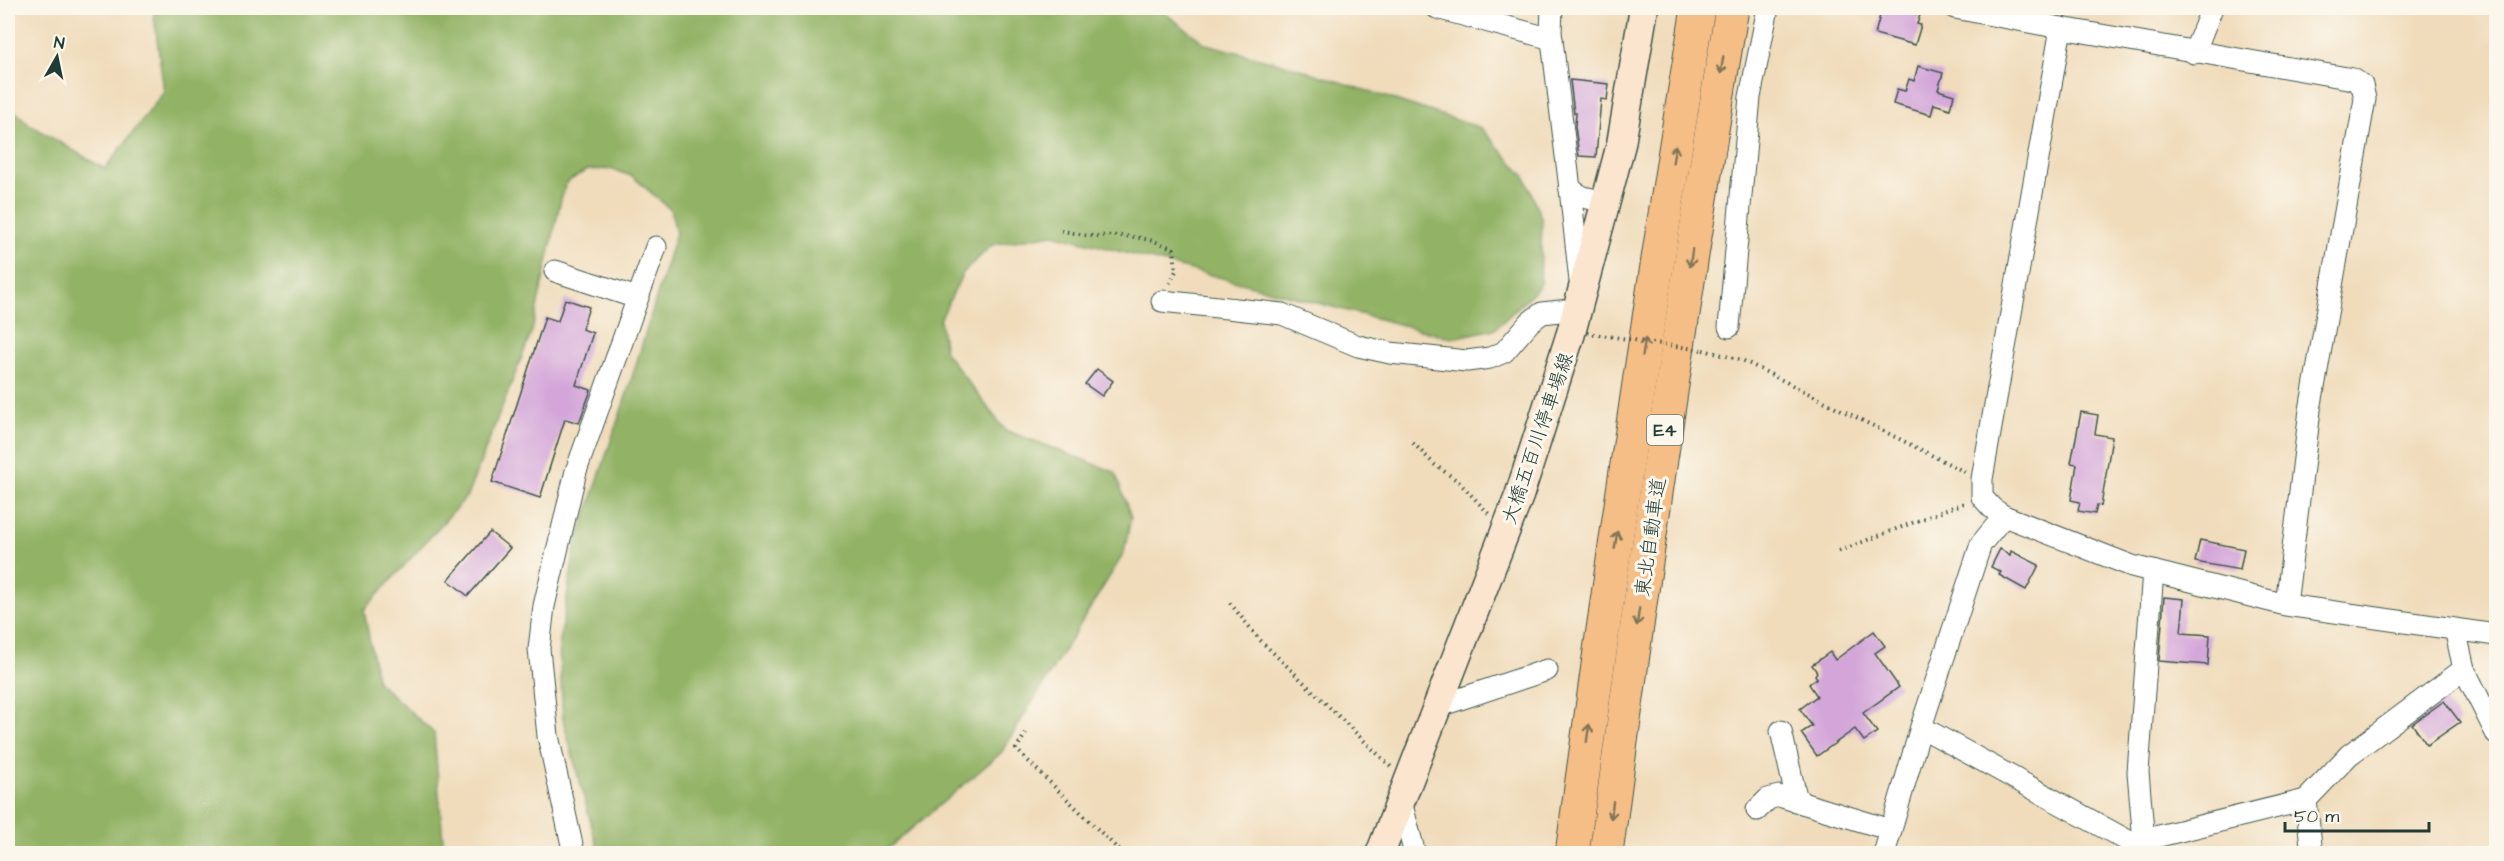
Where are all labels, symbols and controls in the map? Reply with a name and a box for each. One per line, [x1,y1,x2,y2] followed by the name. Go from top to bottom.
[27,27,87,87] north arrow
[53,32,66,55] text: N
[1717,55,1728,75] one-way arrow
[1669,145,1680,165] one-way arrow
[1686,247,1697,267] one-way arrow
[1639,338,1650,357] one-way arrow
[1495,349,1580,528] street label: 大橋五百川停車場線
[1647,415,1683,445] road number: E4
[1629,476,1673,599] street label: 東北自動車道
[1610,531,1621,550] one-way arrow
[1632,606,1643,626] one-way arrow
[1583,724,1594,743] one-way arrow
[2285,795,2429,833] scale bar
[1606,800,1617,819] one-way arrow
[2294,804,2339,829] text: 50 m

